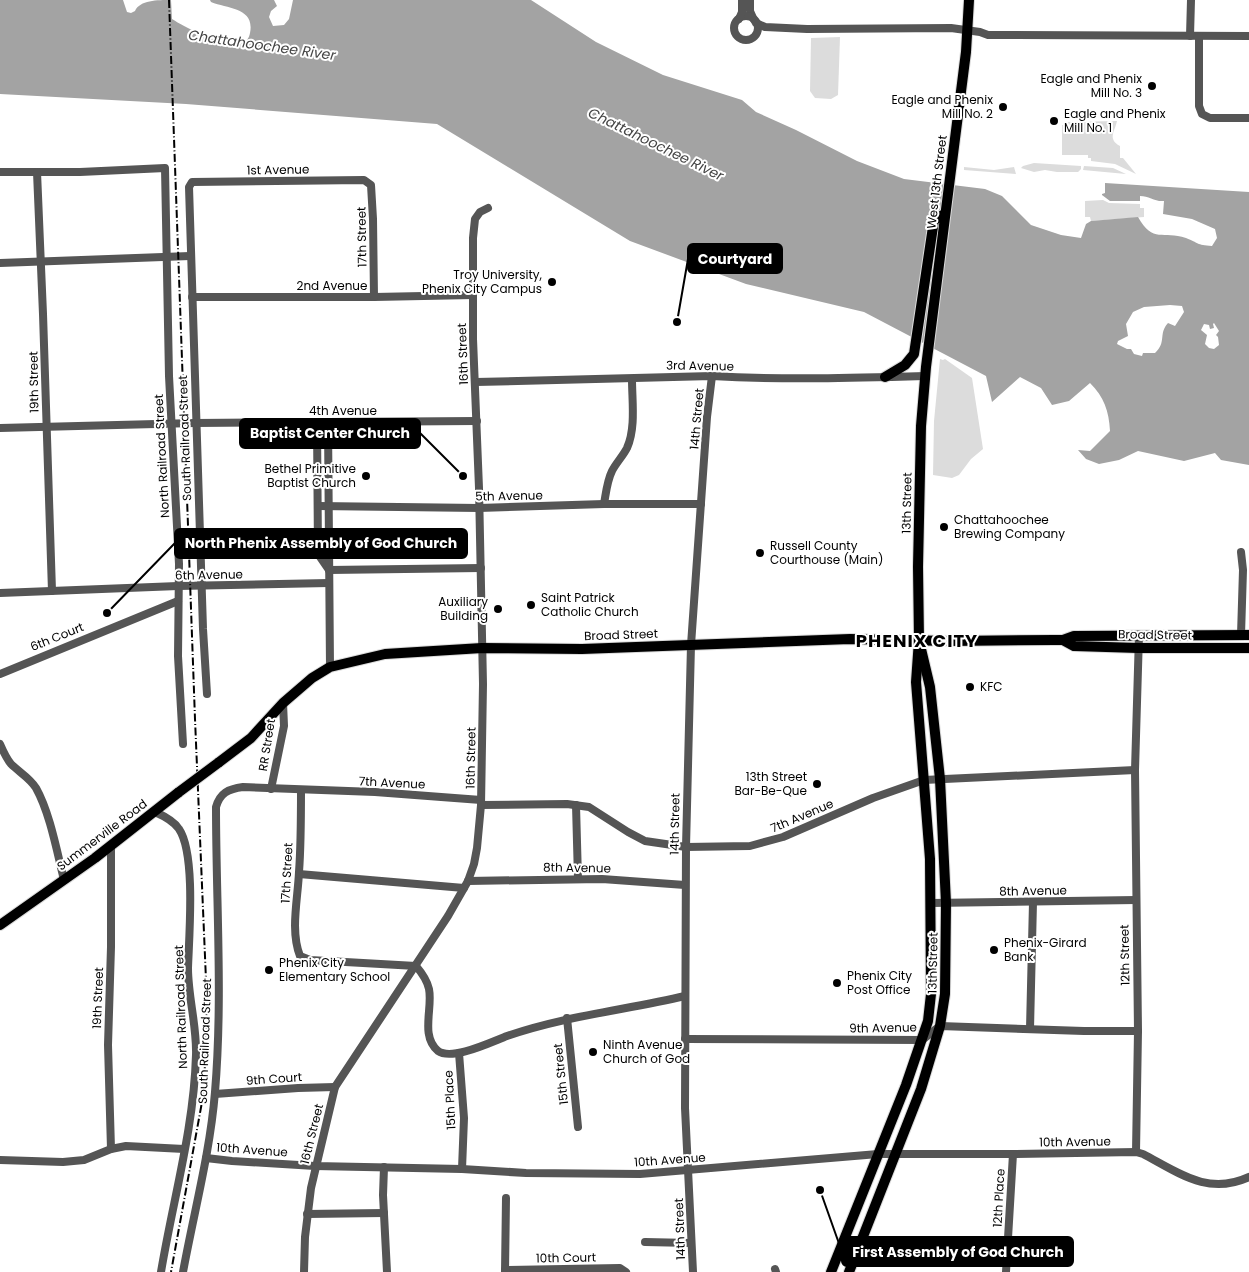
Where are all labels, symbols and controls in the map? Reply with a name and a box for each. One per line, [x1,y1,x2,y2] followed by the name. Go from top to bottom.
[187,25,338,65] water label: Chattahoochee River
[1040,70,1142,101] place label: Eagle and Phenix Mill No. 3
[1146,80,1158,92] marker: Eagle and Phenix Mill No. 3
[891,91,993,122] place label: Eagle and Phenix Mill No. 2
[997,101,1009,113] marker: Eagle and Phenix Mill No. 2
[585,102,728,186] water label: Chattahoochee River
[1064,105,1166,136] place label: Eagle and Phenix Mill No. 1
[1048,115,1060,127] marker: Eagle and Phenix Mill No. 1
[922,134,951,230] street label: West 13th Street
[246,160,310,179] street label: 1st Avenue
[352,206,371,268] street label: 17th Street
[688,244,782,273] callout: Courtyard
[698,249,772,269] text: Courtyard
[422,266,543,297] place label: Troy University, Phenix City Campus
[546,276,558,288] marker: Troy University, Phenix City Campus
[297,277,367,294] street label: 2nd Avenue
[453,323,472,385] street label: 16th Street
[24,351,43,413] street label: 19th Street
[666,356,734,375] street label: 3rd Avenue
[174,375,195,501] street label: South Railroad Street
[685,387,708,450] street label: 14th Street
[150,394,173,518] street label: North Railroad Street
[309,402,377,419] street label: 4th Avenue
[240,419,420,448] callout: Baptist Center Church
[250,423,410,443] text: Baptist Center Church
[264,460,356,491] place label: Bethel Primitive Baptist Church
[360,470,372,482] marker: Bethel Primitive Baptist Church
[897,472,916,534] street label: 13th Street
[475,486,543,505] street label: 5th Avenue
[954,511,1065,542] place label: Chattahoochee Brewing Company
[938,521,950,533] marker: Chattahoochee Brewing Company
[175,529,467,558] callout: North Phenix Assembly of God Church
[185,533,457,553] text: North Phenix Assembly of God Church
[770,537,883,568] place label: Russell County Courthouse (Main)
[754,547,766,559] marker: Russell County Courthouse (Main)
[175,565,243,584] street label: 6th Avenue
[541,589,639,620] place label: Saint Patrick Catholic Church
[438,593,488,624] place label: Auxiliary Building
[525,599,537,611] marker: Saint Patrick Catholic Church
[492,603,504,615] marker: Auxiliary Building
[28,618,86,655] street label: 6th Court
[584,625,658,644] street label: Broad Street
[1118,625,1192,644] street label: Broad Street
[856,628,978,653] district label: PHENIX CITY
[980,678,1003,695] place label: KFC
[964,681,976,693] marker: KFC
[254,717,279,772] street label: RR Street
[461,727,480,789] street label: 16th Street
[734,768,807,799] place label: 13th Street Bar-Be-Que
[358,772,426,793] street label: 7th Avenue
[811,778,823,790] marker: 13th Street Bar-Be-Que
[665,793,684,855] street label: 14th Street
[53,795,150,874] street label: Summerville Road
[768,795,836,836] street label: 7th Avenue
[276,842,297,904] street label: 17th Street
[543,858,611,877] street label: 8th Avenue
[999,881,1067,900] street label: 8th Avenue
[1115,924,1134,986] street label: 12th Street
[923,932,942,994] street label: 13th Street
[1004,934,1087,965] place label: Phenix-Girard Bank
[988,944,1000,956] marker: Phenix-Girard Bank
[170,945,191,1069] street label: North Railroad Street
[279,954,390,985] place label: Phenix City Elementary School
[263,964,275,976] marker: Phenix City Elementary School
[88,967,107,1029] street label: 19th Street
[847,967,912,998] place label: Phenix City Post Office
[831,977,843,989] marker: Phenix City Post Office
[194,978,215,1104] street label: South Railroad Street
[849,1018,917,1037] street label: 9th Avenue
[603,1036,690,1067] place label: Ninth Avenue Church of God
[549,1042,572,1106] street label: 15th Street
[587,1046,599,1058] marker: Ninth Avenue Church of God
[245,1068,303,1089] street label: 9th Court
[439,1070,460,1130] street label: 15th Place
[296,1102,327,1166] street label: 16th Street
[1039,1132,1111,1151] street label: 10th Avenue
[216,1139,288,1160] street label: 10th Avenue
[634,1149,706,1170] street label: 10th Avenue
[988,1168,1009,1228] street label: 12th Place
[670,1198,689,1260] street label: 14th Street
[842,1237,1073,1266] callout: First Assembly of God Church
[852,1242,1064,1262] text: First Assembly of God Church
[536,1248,596,1267] street label: 10th Court

